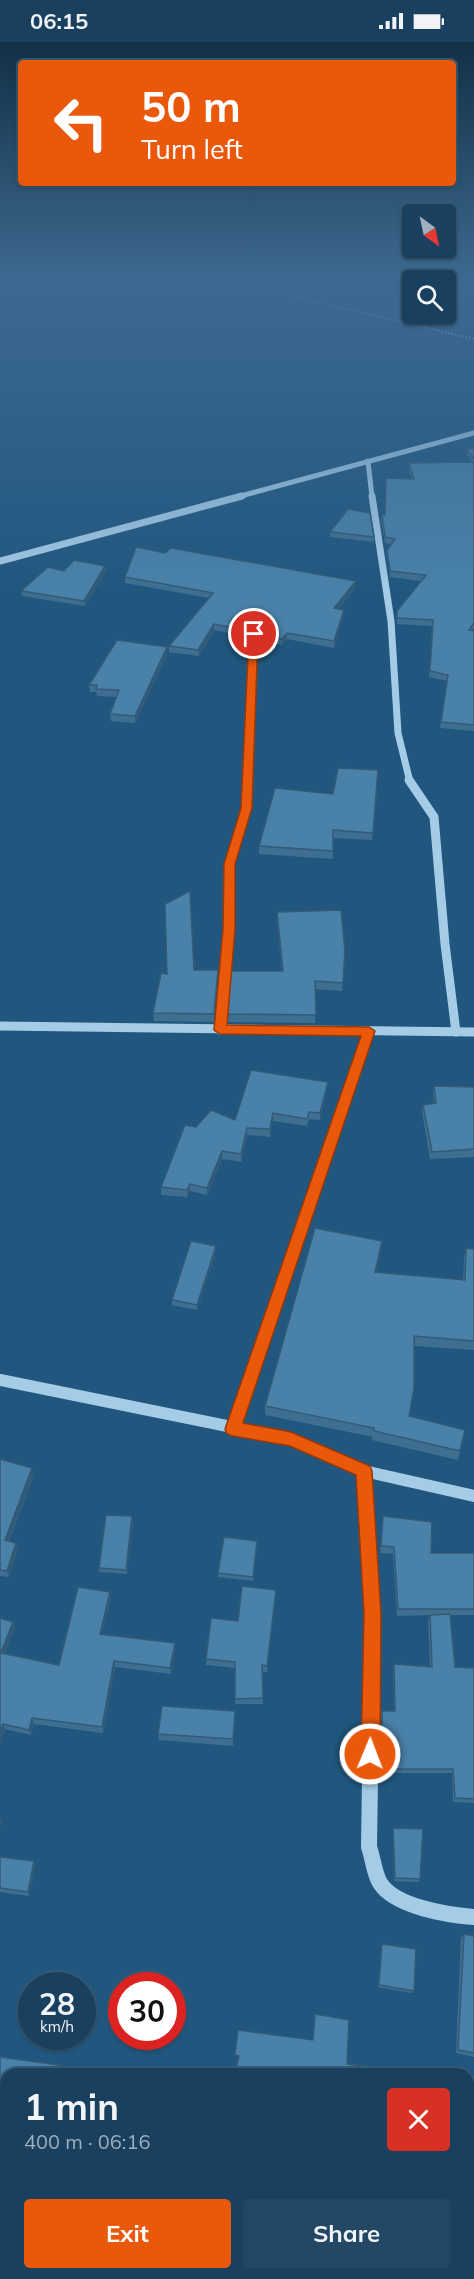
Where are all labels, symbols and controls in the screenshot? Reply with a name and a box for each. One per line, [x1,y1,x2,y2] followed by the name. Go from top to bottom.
[30,7,88,35] text: 06:15
[141,80,241,133] text: 50 m
[42,84,120,162] icon: left
[141,132,243,166] text: Turn left
[402,204,456,258] north arrow
[402,204,456,324] map controls
[402,270,456,324] button: search
[228,608,279,659] pin
[237,617,270,650] icon: arrive
[338,1722,402,1786] position arrow
[108,1972,186,2050] speed limit sign: 30
[39,1985,75,2023] text: 28
[40,2017,74,2036] text: km/h
[24,2084,119,2129] text: 1 min
[387,2088,450,2151] button: close
[24,2129,150,2154] text: 400 m · 06:16
[24,2199,231,2268] button: Exit
[243,2199,450,2268] button: Share

